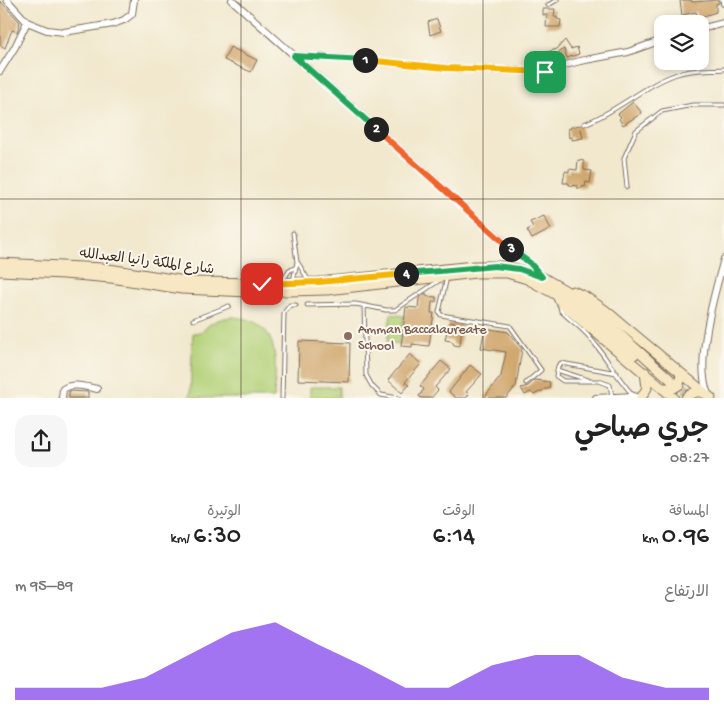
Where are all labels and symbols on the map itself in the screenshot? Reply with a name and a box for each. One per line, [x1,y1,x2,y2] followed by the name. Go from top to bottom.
[352,48,378,72] pin: 1
[524,51,566,93] pin
[364,116,388,142] pin: 2
[498,236,524,262] pin: 3
[78,246,215,279] street label: شارع الملكة رانيا العبدالله
[394,262,418,286] pin: 4
[241,263,283,305] pin
[358,322,487,355] place label: Amman Baccalaureate School
[342,330,354,342] marker: Amman Baccalaureate School

